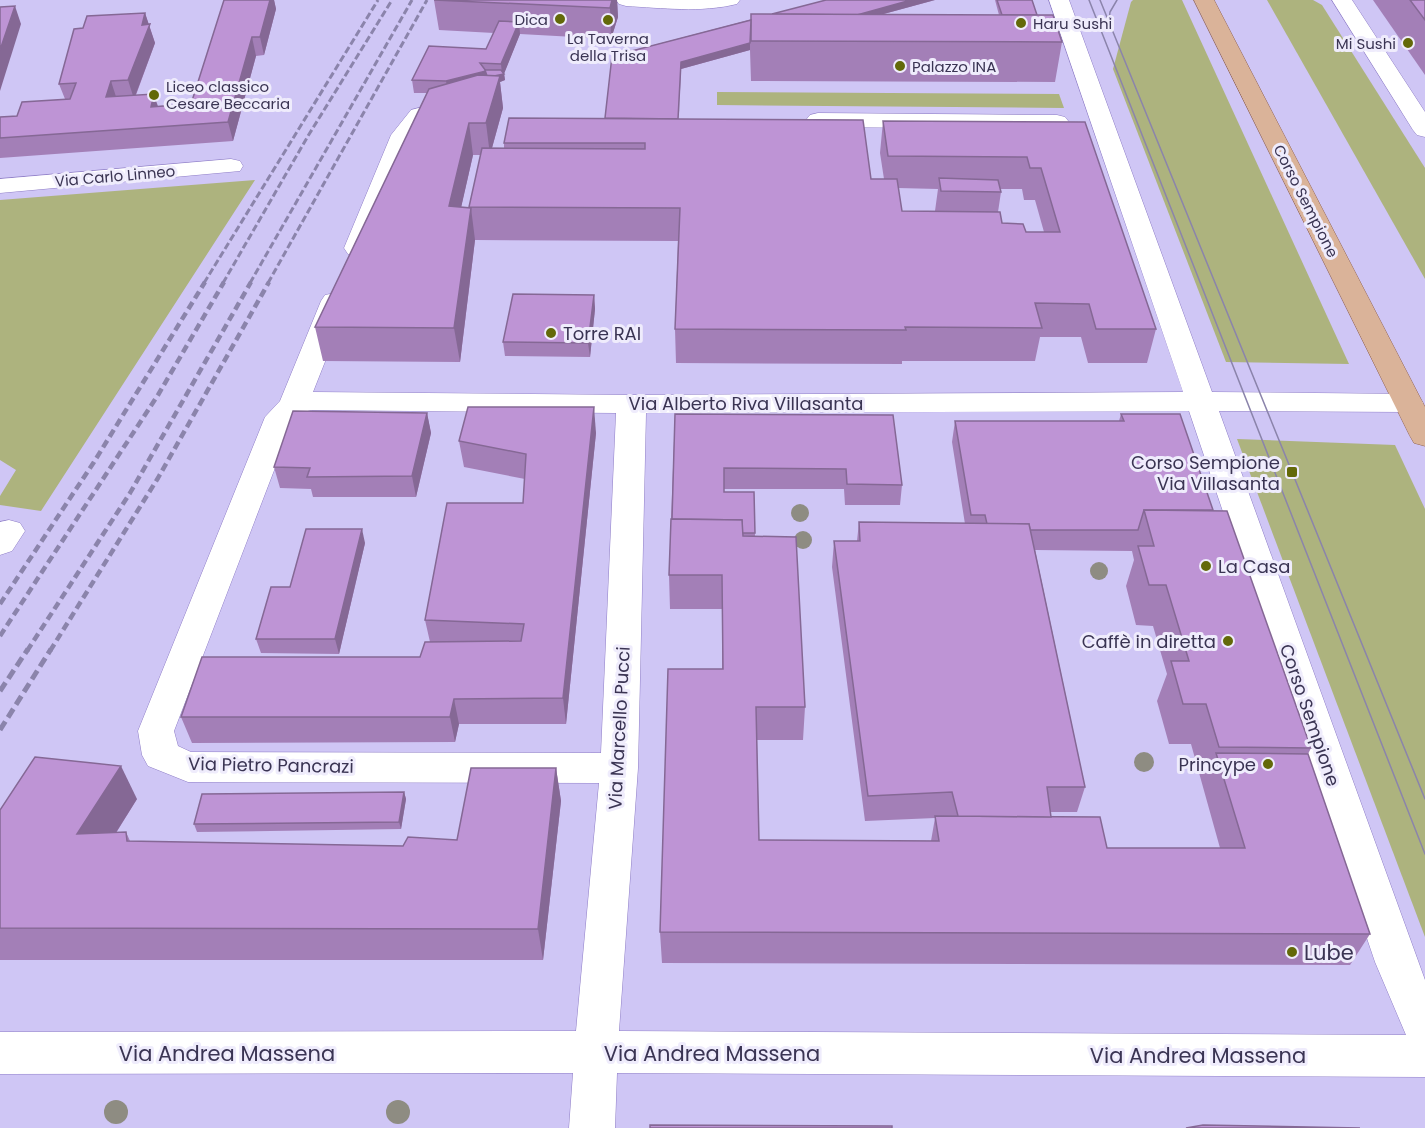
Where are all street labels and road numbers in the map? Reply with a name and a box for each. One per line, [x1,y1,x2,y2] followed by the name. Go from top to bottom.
[1268,141,1344,261] street label: Corso Sempione
[54,160,176,192] street label: Via Carlo Linneo
[629,391,863,416] street label: Via Alberto Riva Villasanta
[1274,641,1346,789] street label: Corso Sempione
[602,646,636,810] street label: Via Marcello Pucci
[188,751,354,779] street label: Via Pietro Pancrazi
[119,1039,335,1068] street label: Via Andrea Massena
[604,1039,820,1068] street label: Via Andrea Massena
[1090,1041,1306,1070] street label: Via Andrea Massena

